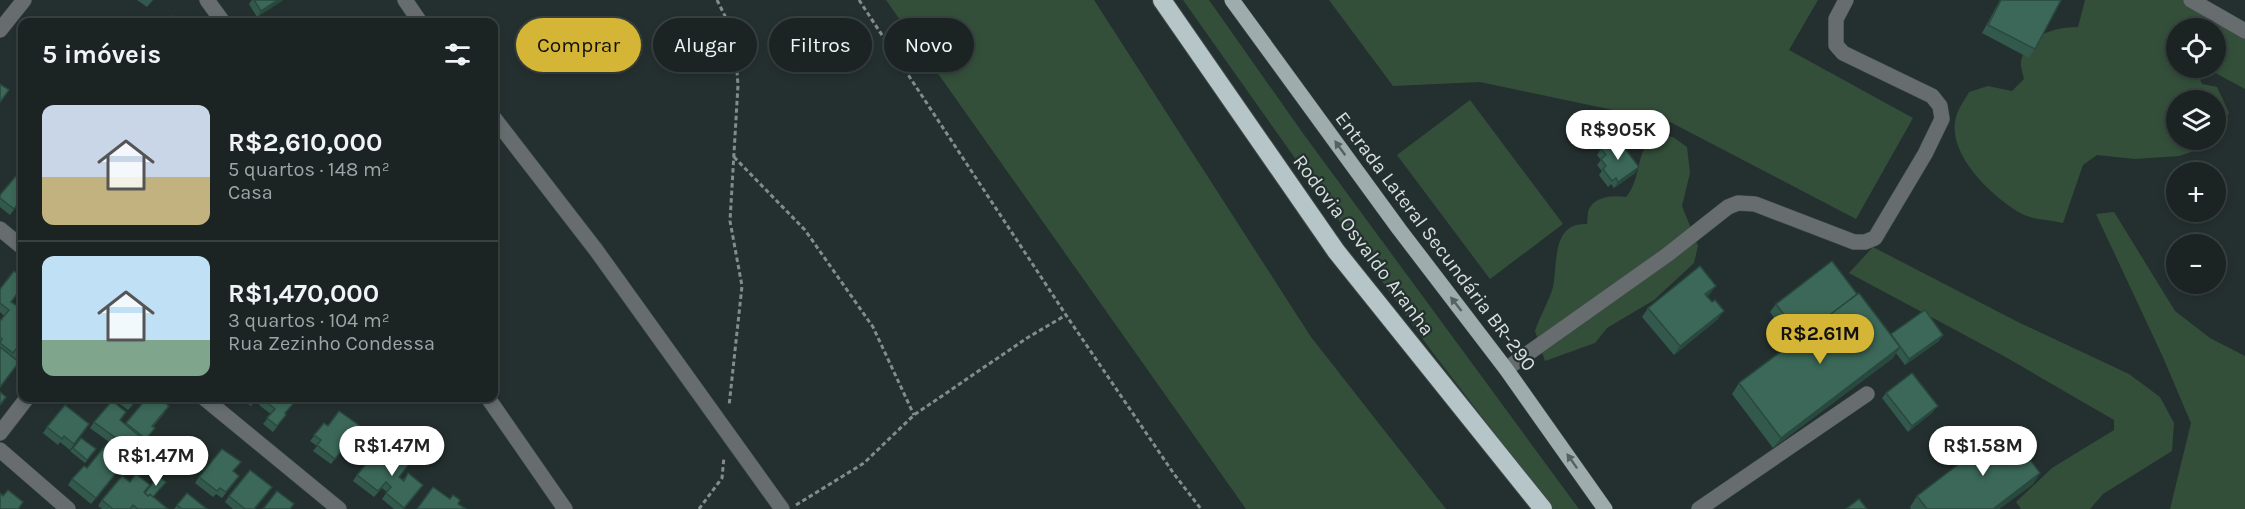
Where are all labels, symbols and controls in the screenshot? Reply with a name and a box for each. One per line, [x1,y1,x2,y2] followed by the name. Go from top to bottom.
[516,18,641,72] chip: Comprar
[653,18,757,72] chip: Alugar
[769,18,872,72] chip: Filtros
[884,18,974,72] chip: Novo
[2166,18,2226,294] map controls
[2166,18,2226,78] button: locate
[441,38,474,71] icon: filters
[42,39,161,70] text: 5 imóveis
[2166,90,2226,150] button: layers
[1330,107,1541,376] street label: Entrada Lateral Secundária BR-290
[1569,110,1667,161] pin: R$905K
[1580,118,1656,141] text: R$905K
[228,127,382,158] text: R$2,610,000
[90,129,162,201] icon: home
[1334,140,1346,155] one-way arrow
[1288,150,1439,340] street label: Rodovia Osvaldo Aranha
[228,158,390,181] text: 5 quartos · 148 m²
[2166,162,2226,222] button: +
[228,181,273,204] text: Casa
[2166,234,2226,294] button: −
[228,278,379,309] text: R$1,470,000
[90,280,162,352] icon: home
[1451,296,1463,311] one-way arrow
[228,309,390,332] text: 3 quartos · 104 m²
[1765,314,1875,365] pin: R$2.61M
[1780,322,1860,345] text: R$2.61M
[228,332,435,355] text: Rua Zezinho Condessa
[337,426,447,477] pin: R$1.47M
[1928,426,2038,477] pin: R$1.58M
[353,434,431,457] text: R$1.47M
[1943,434,2023,457] text: R$1.58M
[101,436,211,487] pin: R$1.47M
[117,444,195,467] text: R$1.47M
[1566,453,1578,469] one-way arrow

